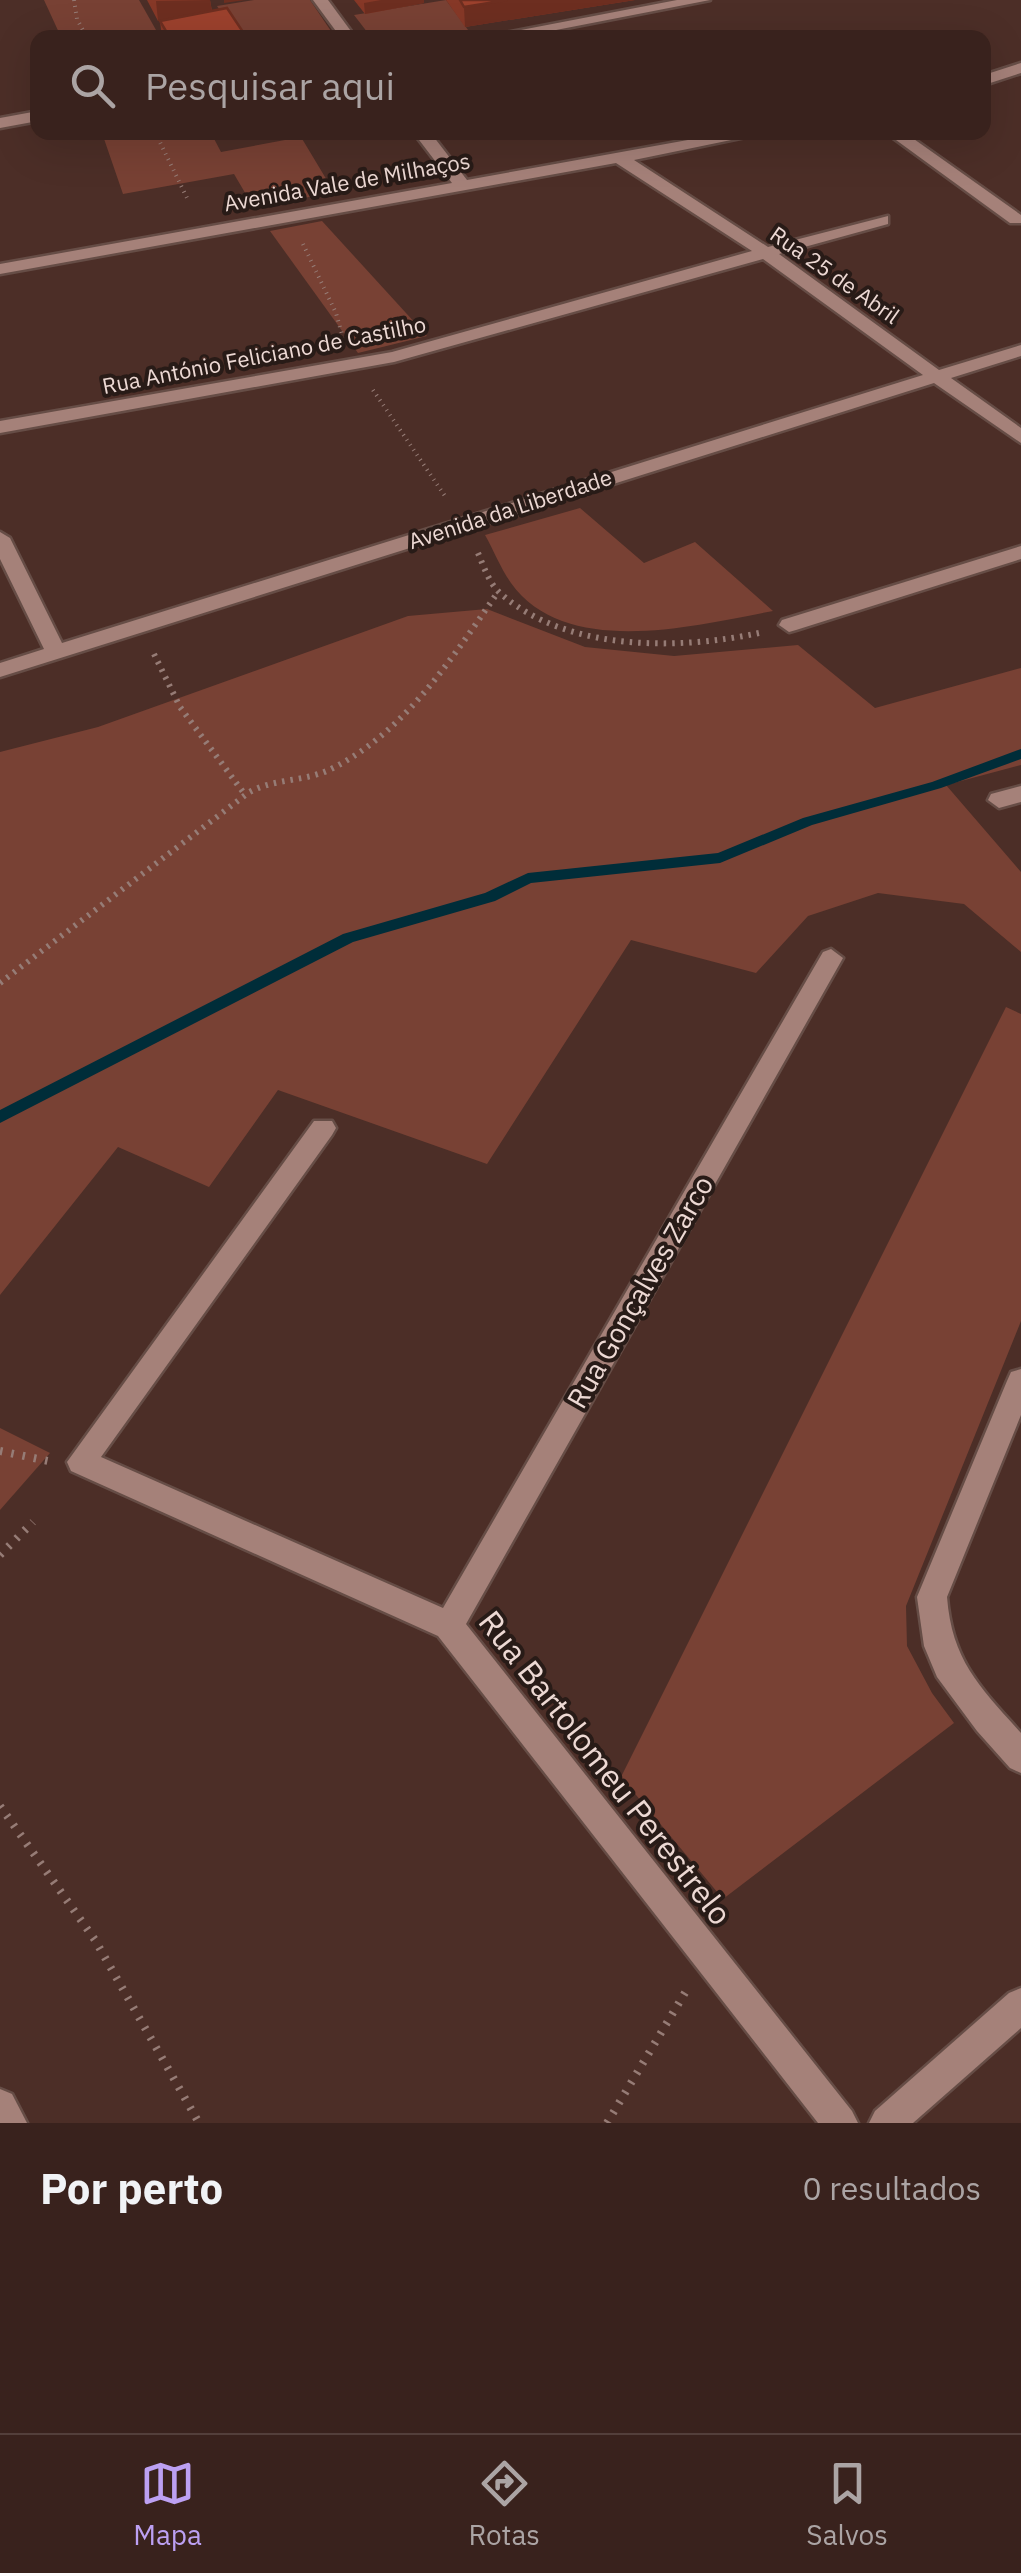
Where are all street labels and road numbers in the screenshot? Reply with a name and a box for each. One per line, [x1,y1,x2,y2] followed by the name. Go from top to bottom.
[222,146,472,217] street label: Avenida Vale de Milhaços
[765,219,906,330] street label: Rua 25 de Abril
[100,309,428,400] street label: Rua António Feliciano de Castilho
[404,462,615,555] street label: Avenida da Liberdade
[558,1169,721,1415] street label: Rua Gonçalves Zarco
[470,1602,742,1933] street label: Rua Bartolomeu Perestrelo

